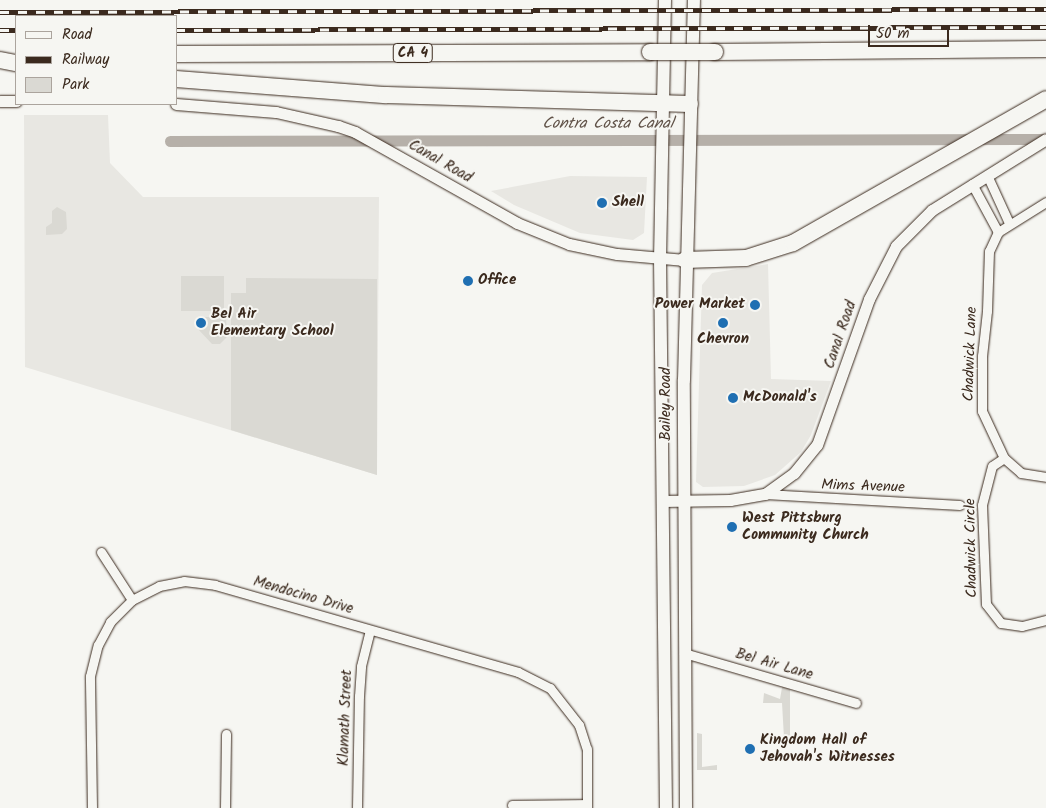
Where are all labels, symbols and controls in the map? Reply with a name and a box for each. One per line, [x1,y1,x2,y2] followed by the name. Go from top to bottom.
[15,15,178,105] legend
[871,15,952,47] scale bar
[876,22,910,46] text: 50 m
[62,23,92,47] text: Road
[392,42,434,64] road number: CA 4
[62,48,109,72] text: Railway
[62,73,89,97] text: Park
[542,114,674,134] water label: Contra Costa Canal
[405,137,475,187] street label: Canal Road
[612,194,644,212] place label: Shell
[596,197,608,209] marker: Shell
[478,272,516,290] place label: Office
[462,275,474,287] marker: Office
[655,296,745,314] place label: Power Market
[749,299,761,311] marker: Power Market
[821,299,861,371] street label: Canal Road
[211,305,334,340] place label: Bel Air Elementary School
[960,306,982,402] street label: Chadwick Lane
[195,317,207,329] marker: Bel Air Elementary School
[717,317,729,329] marker: Chevron
[697,331,749,349] place label: Chevron
[658,367,676,441] street label: Bailey Road
[743,389,817,407] place label: McDonald's
[727,392,739,404] marker: McDonald's
[821,477,905,497] street label: Mims Avenue
[962,498,982,598] street label: Chadwick Circle
[742,509,869,544] place label: West Pittsburg Community Church
[726,521,738,533] marker: West Pittsburg Community Church
[251,573,355,619] street label: Mendocino Drive
[733,645,815,685] street label: Bel Air Lane
[335,669,357,767] street label: Klamath Street
[760,731,895,766] place label: Kingdom Hall of Jehovah's Witnesses
[744,743,756,755] marker: Kingdom Hall of Jehovah's Witnesses

